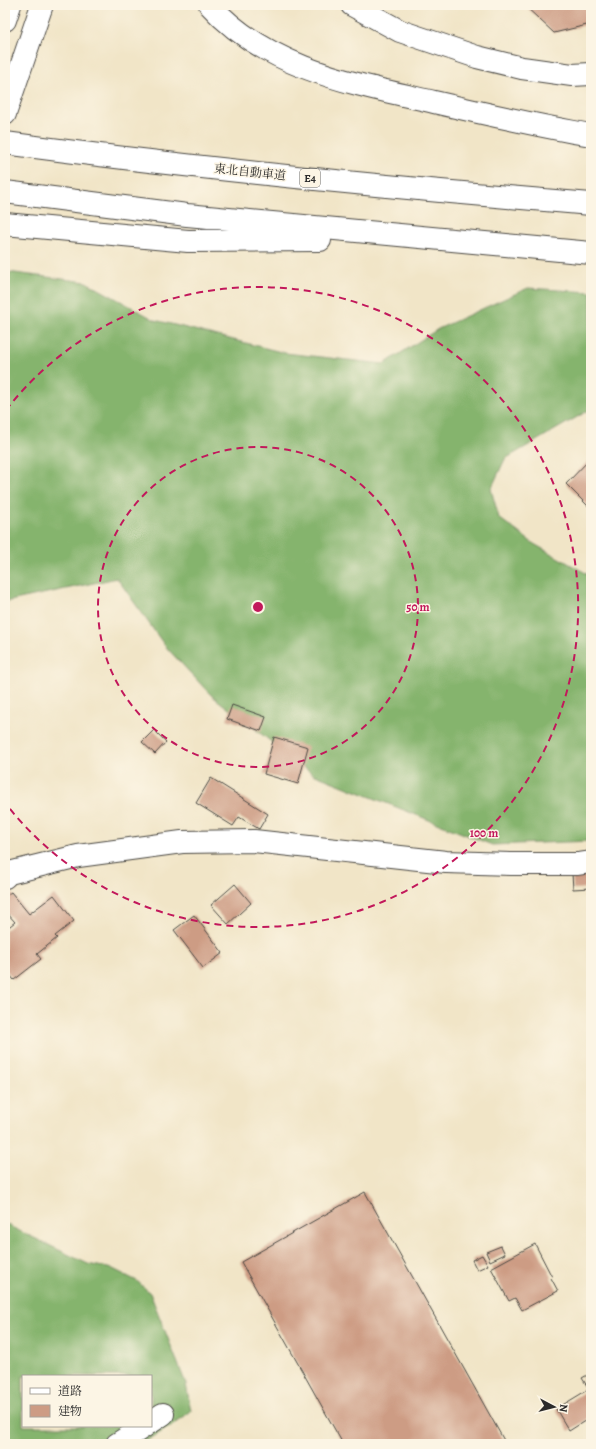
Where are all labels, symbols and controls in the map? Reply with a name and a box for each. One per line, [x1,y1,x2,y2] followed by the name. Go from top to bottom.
[213,160,287,184] street label: 東北自動車道
[300,169,320,187] road number: E4
[406,599,430,615] text: 50 m
[251,600,265,614] centre of rings
[470,825,498,841] text: 100 m
[22,1375,152,1427] legend
[58,1383,82,1399] text: 道路
[534,1387,574,1427] north arrow
[58,1403,82,1419] text: 建物
[555,1403,571,1413] text: N

